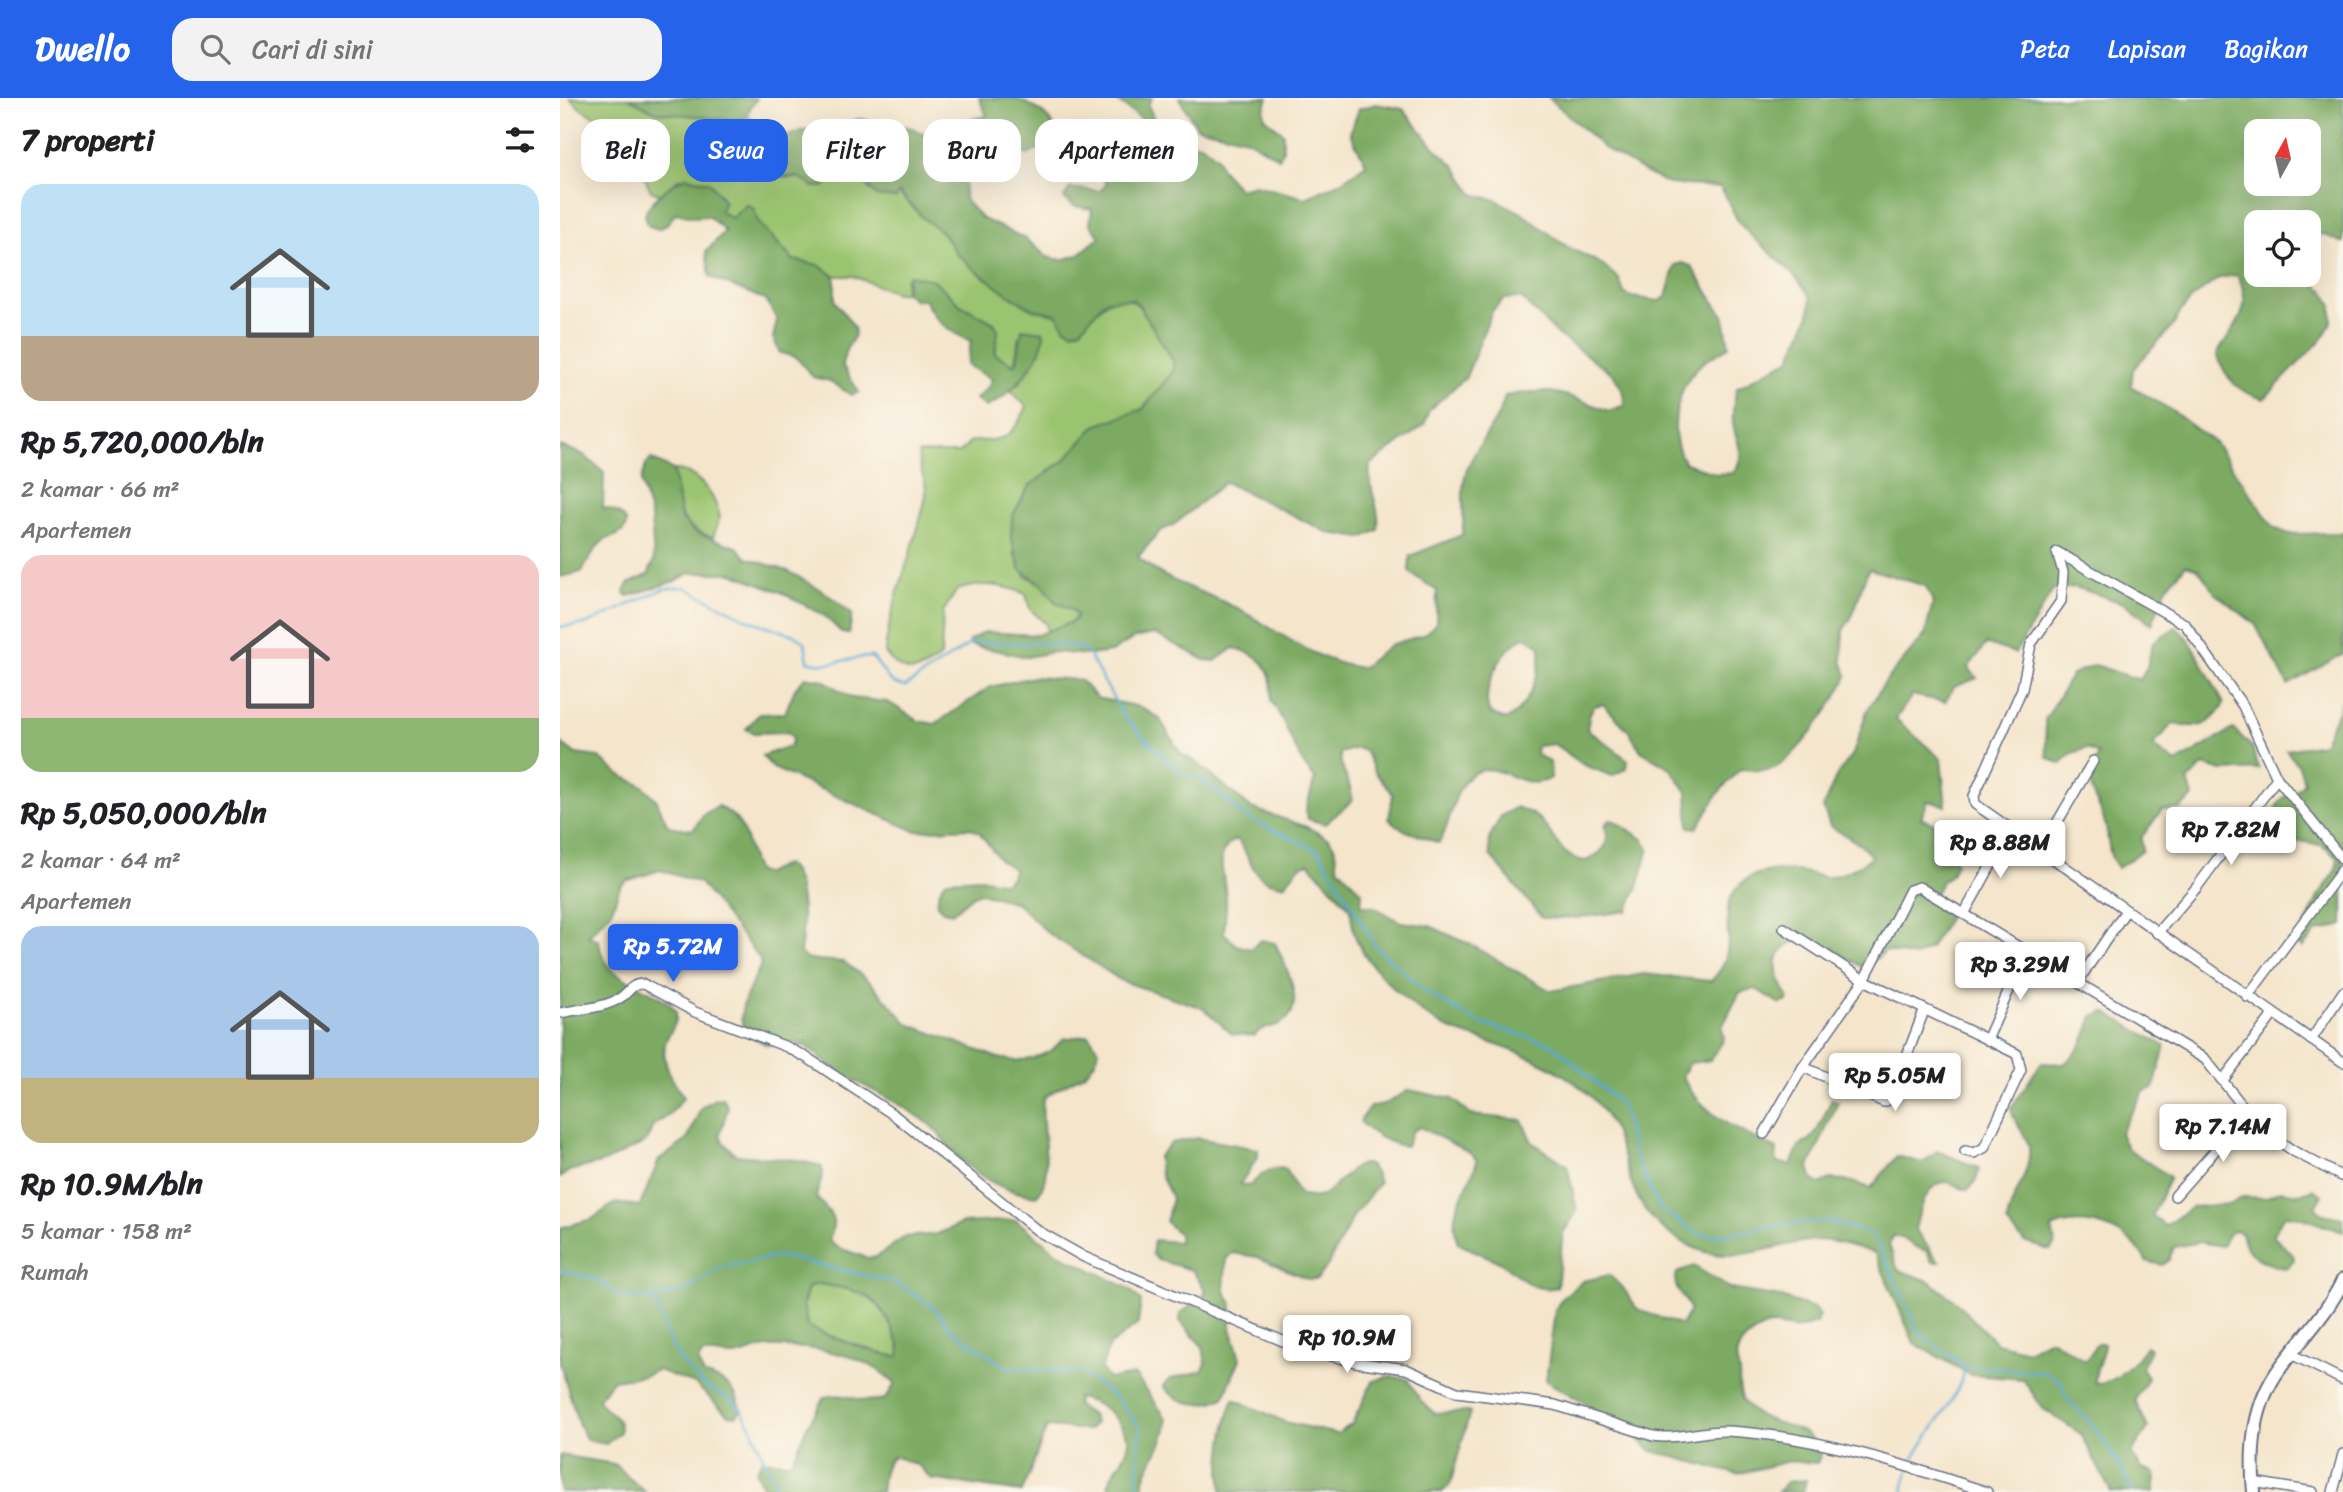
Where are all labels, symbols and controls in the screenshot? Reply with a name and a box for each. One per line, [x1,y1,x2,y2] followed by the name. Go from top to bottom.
[172,18,662,81] search box
[35,20,130,78] text: Dwello
[252,26,373,72] text: Cari di sini
[2020,28,2070,70] text: Peta
[2108,28,2186,70] text: Lapisan
[2224,28,2308,70] text: Bagikan
[196,30,234,68] icon: search
[21,113,154,167] text: 7 properti
[581,119,670,182] chip: Beli
[684,119,788,182] chip: Sewa
[802,119,909,182] chip: Filter
[923,119,1021,182] chip: Baru
[1035,119,1198,182] chip: Apartemen
[2244,119,2320,196] north arrow
[2244,119,2321,287] map controls
[501,121,539,159] icon: filters
[2244,210,2321,287] button: locate
[217,230,343,356] icon: home
[21,415,264,469] text: Rp 5,720,000/bln
[21,469,180,510] text: 2 kamar · 66 m²
[21,510,131,551] text: Apartemen
[217,601,343,727] icon: home
[21,786,267,840] text: Rp 5,050,000/bln
[2159,808,2303,867] pin: Rp 7.82M
[2182,809,2280,850] text: Rp 7.82M
[1928,820,2072,880] pin: Rp 8.88M
[1950,822,2050,863] text: Rp 8.88M
[21,840,181,881] text: 2 kamar · 64 m²
[21,881,131,922] text: Apartemen
[601,924,745,984] pin: Rp 5.72M
[624,926,722,967] text: Rp 5.72M
[1948,942,2092,1002] pin: Rp 3.29M
[1971,944,2069,985] text: Rp 3.29M
[217,972,343,1098] icon: home
[1823,1054,1967,1113] pin: Rp 5.05M
[1845,1055,1945,1096] text: Rp 5.05M
[2151,1104,2295,1164] pin: Rp 7.14M
[2175,1106,2271,1147] text: Rp 7.14M
[21,1157,203,1211] text: Rp 10.9M/bln
[21,1211,192,1252] text: 5 kamar · 158 m²
[21,1252,89,1293] text: Rumah
[1275,1316,1419,1375] pin: Rp 10.9M
[1299,1317,1395,1358] text: Rp 10.9M

